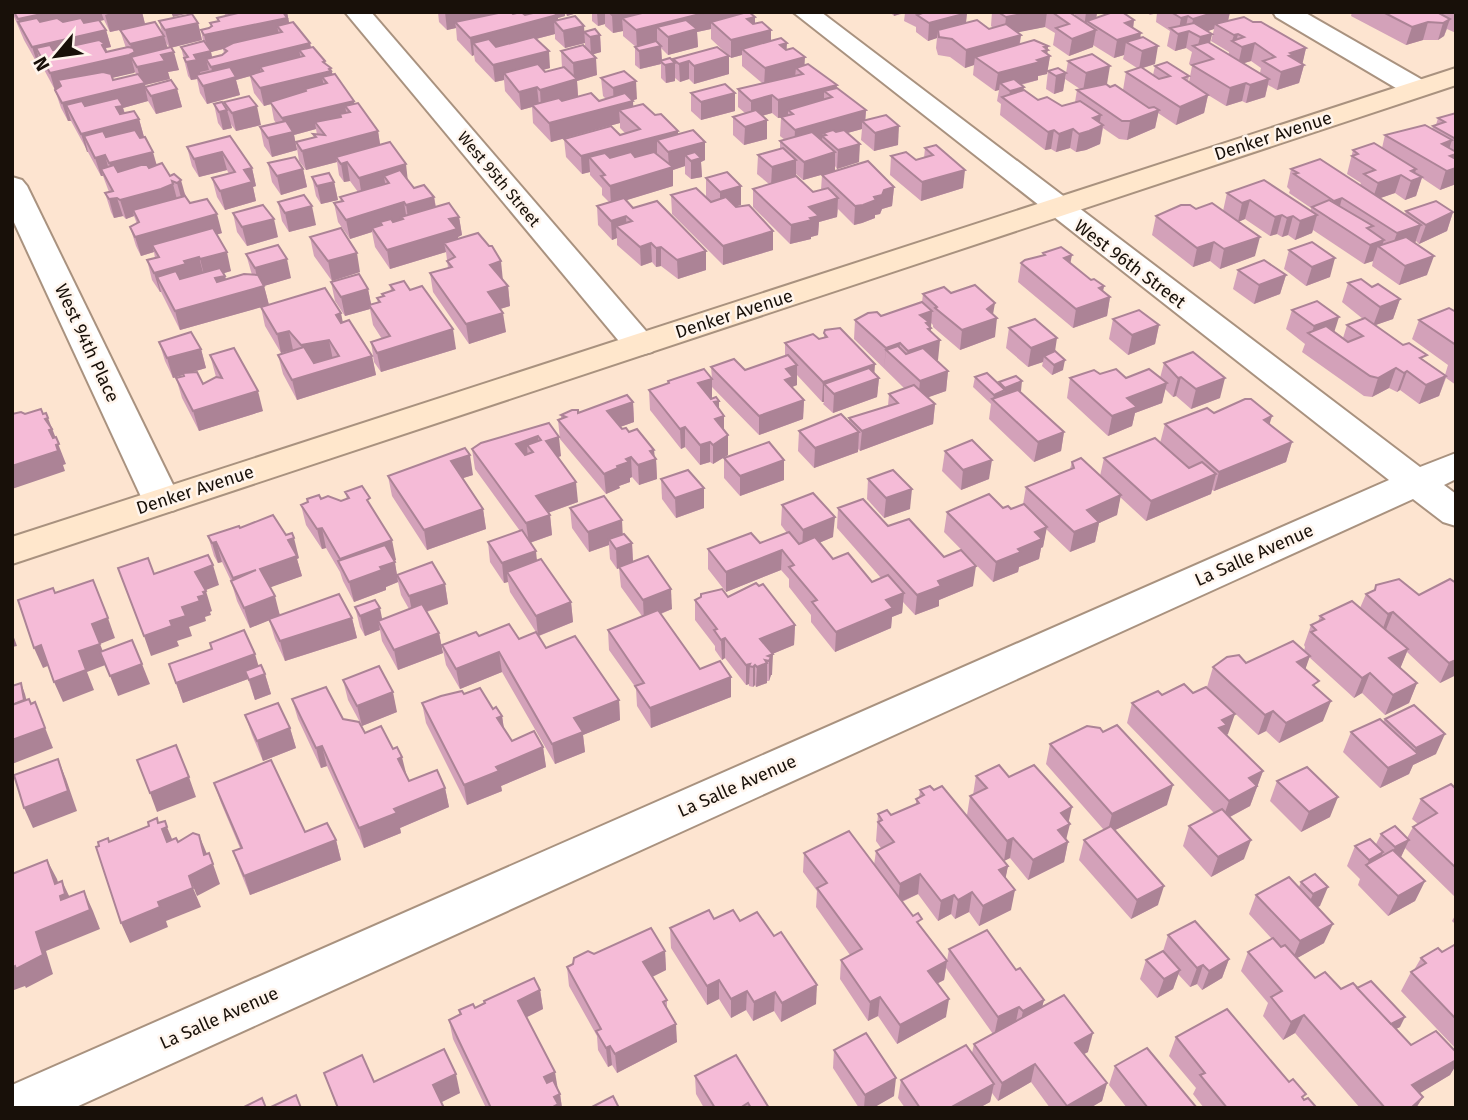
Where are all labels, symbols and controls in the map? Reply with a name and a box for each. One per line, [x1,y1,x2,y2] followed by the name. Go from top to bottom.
[21,21,91,91] north arrow
[28,53,55,75] text: N
[1211,107,1335,165] street label: Denker Avenue
[454,128,544,231] street label: West 95th Street
[1070,215,1190,313] street label: West 96th Street
[50,280,124,406] street label: West 94th Place
[672,285,796,343] street label: Denker Avenue
[133,461,257,519] street label: Denker Avenue
[1191,519,1317,591] street label: La Salle Avenue
[674,750,800,822] street label: La Salle Avenue
[156,982,282,1054] street label: La Salle Avenue

